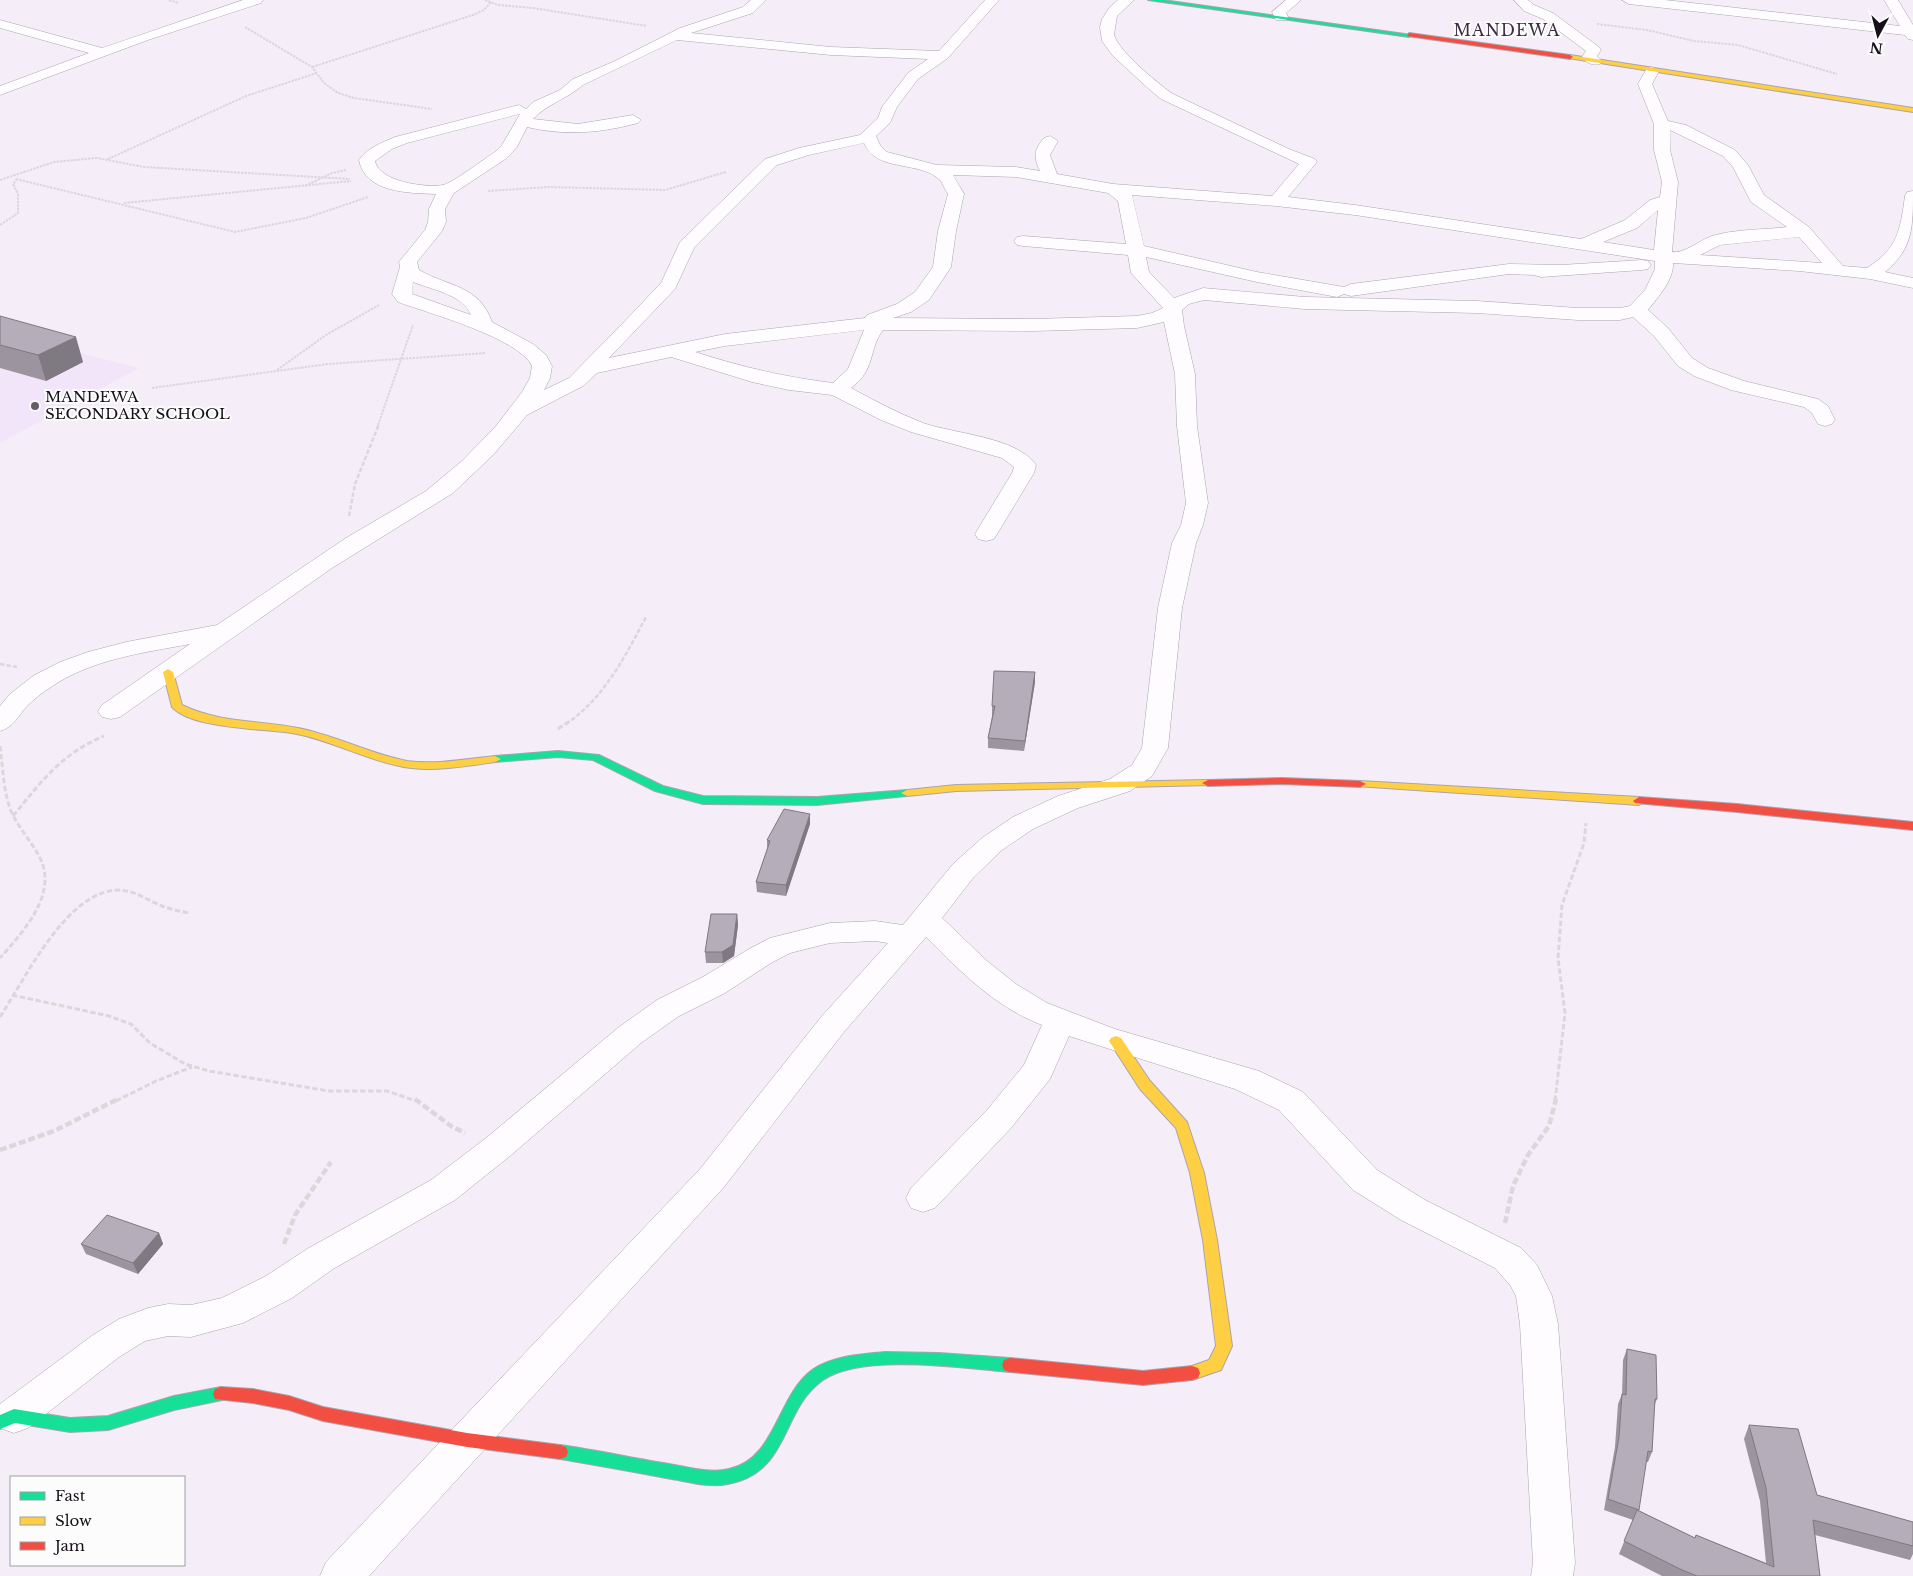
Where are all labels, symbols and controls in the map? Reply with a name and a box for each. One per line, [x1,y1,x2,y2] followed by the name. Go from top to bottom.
[1853,10,1903,60] north arrow
[1454,20,1560,40] district label: MANDEWA
[1869,38,1884,58] text: N
[45,387,230,423] place label: MANDEWA SECONDARY SCHOOL
[29,400,41,412] marker: MANDEWA SECONDARY SCHOOL
[10,1476,185,1566] legend
[55,1486,86,1505] text: Fast
[55,1511,92,1530] text: Slow
[53,1536,85,1555] text: Jam

